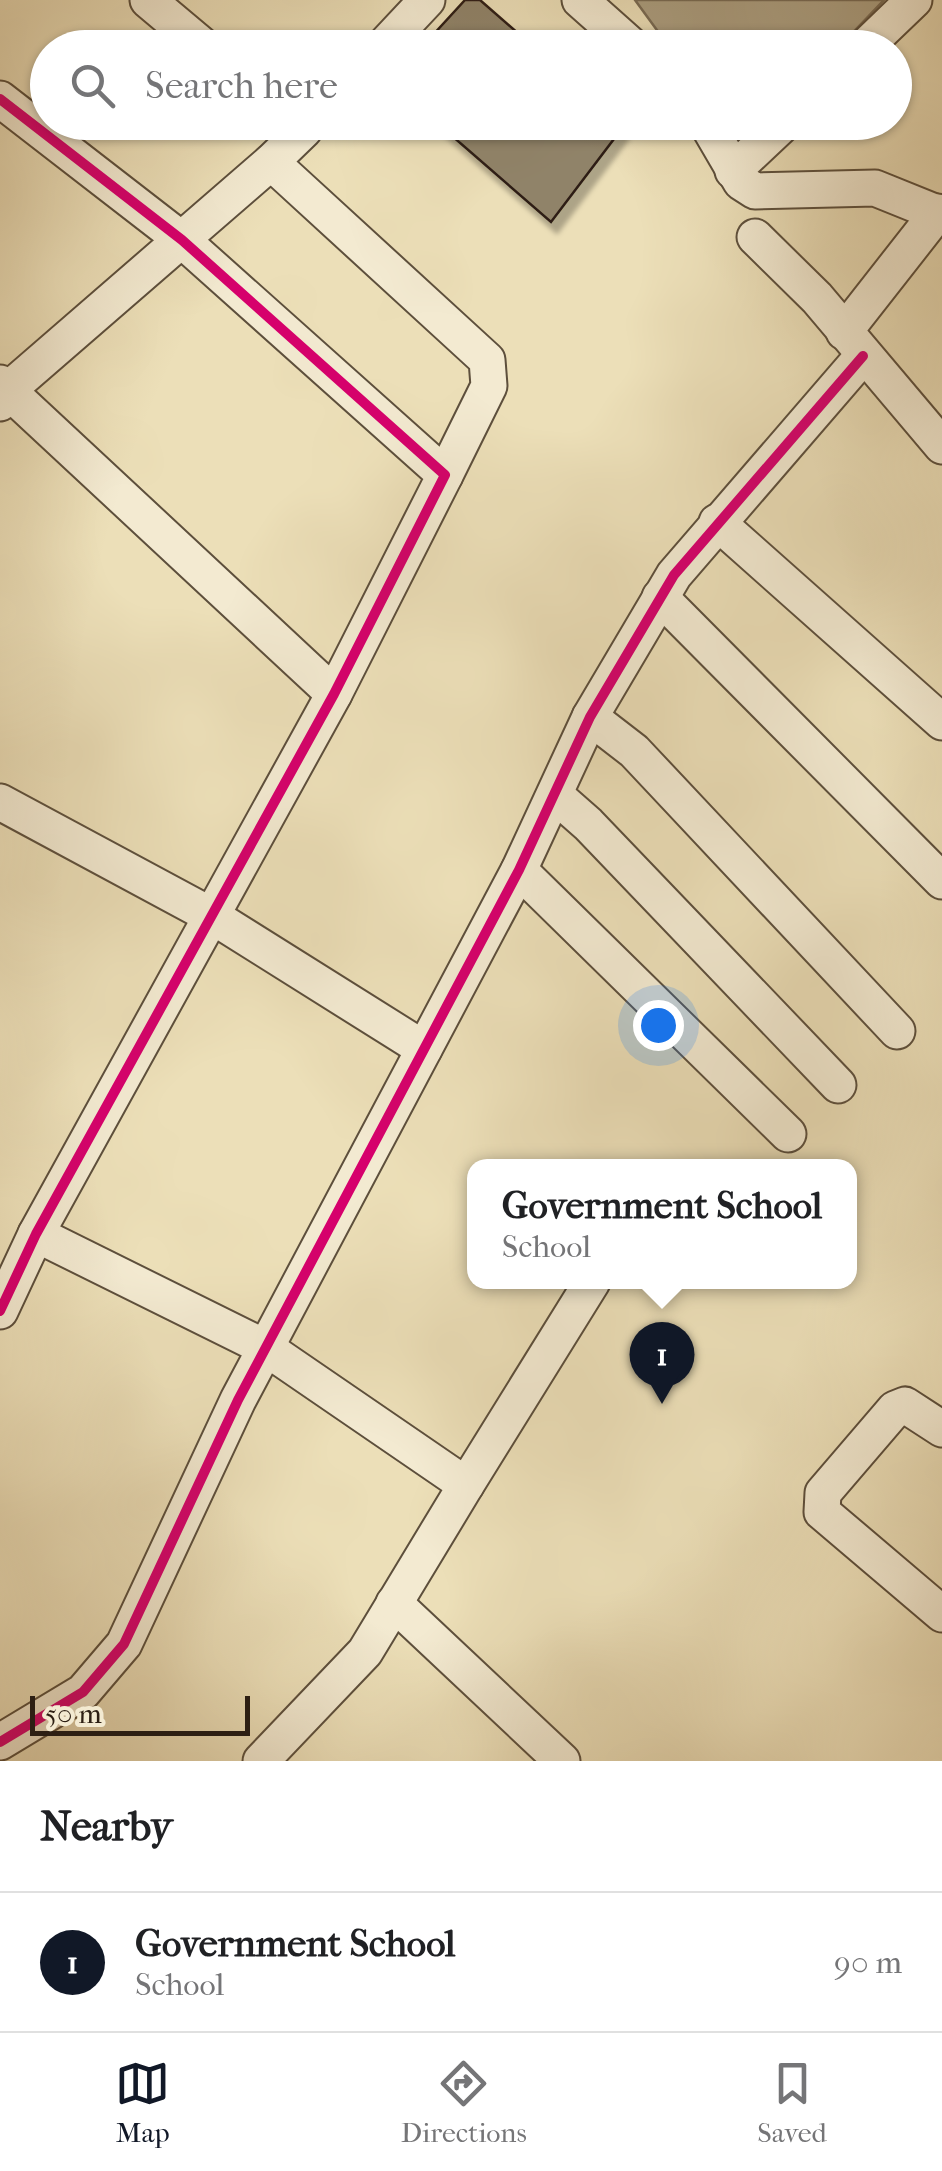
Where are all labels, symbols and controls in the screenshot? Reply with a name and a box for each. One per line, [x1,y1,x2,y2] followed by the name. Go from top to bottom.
[30,30,912,140] search box
[65,58,120,113] icon: search
[145,63,338,108] text: Search here
[633,1000,684,1051] your location
[467,1159,857,1289] popup
[502,1183,822,1228] text: Government School
[502,1228,591,1265] text: School
[630,1322,694,1404] pin: 1
[30,1691,250,1736] scale bar
[45,1697,102,1730] text: 50 m
[40,1802,172,1851] text: Nearby
[135,1921,456,1966] text: Government School
[67,1944,78,1981] text: 1
[834,1944,902,1981] text: 90 m
[135,1966,224,2003] text: School
[115,2056,170,2149] tab: Map
[401,2056,527,2149] tab: Directions
[757,2056,827,2149] tab: Saved

